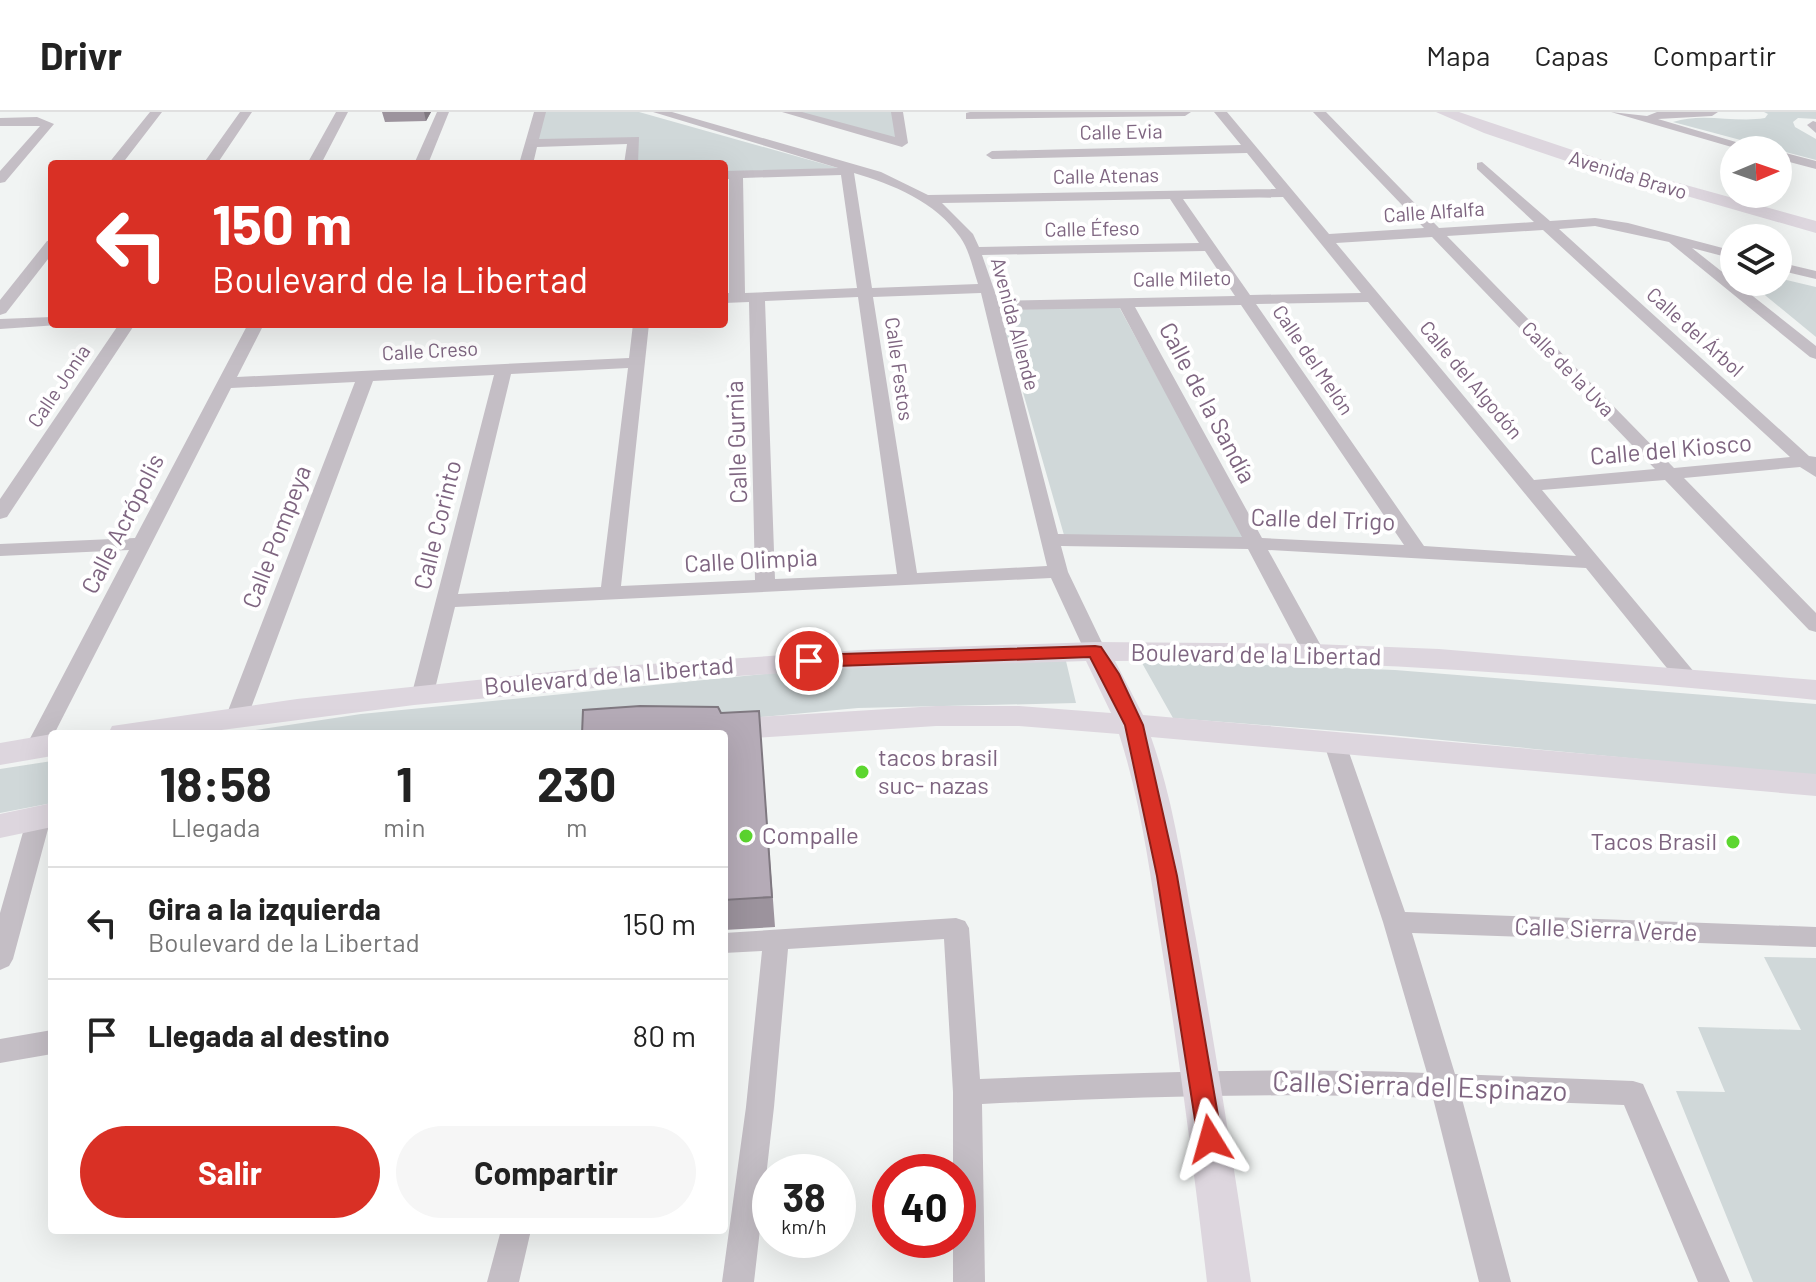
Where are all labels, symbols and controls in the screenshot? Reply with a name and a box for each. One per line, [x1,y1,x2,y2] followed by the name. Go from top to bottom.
[40,32,122,78] text: Drivr
[1426,38,1490,72] text: Mapa
[1534,38,1609,72] text: Capas
[1653,38,1776,72] text: Compartir
[1079,118,1163,144] street label: Calle Evia
[1720,136,1792,208] north arrow
[1720,136,1792,296] map controls
[1566,145,1690,203] street label: Avenida Bravo
[1053,162,1159,188] street label: Calle Atenas
[212,189,352,256] text: 150 m
[80,192,184,296] icon: left
[1383,195,1485,227] street label: Calle Alfalfa
[1044,215,1140,241] street label: Calle Éfeso
[1720,224,1792,296] button: layers
[987,255,1045,393] street label: Avenida Allende
[212,257,588,300] text: Boulevard de la Libertad
[1133,265,1231,291] street label: Calle Mileto
[1642,282,1749,381] street label: Calle del Árbol
[1268,300,1359,419] street label: Calle del Melón
[1415,315,1528,443] street label: Calle del Algodón
[881,316,919,422] street label: Calle Festos
[1517,316,1620,421] street label: Calle de la Uva
[1154,317,1263,488] street label: Calle de la Sandía
[381,335,479,365] street label: Calle Creso
[22,340,95,431] street label: Calle Jonia
[719,380,752,504] street label: Calle Gurnia
[1589,427,1753,470] street label: Calle del Kiosco
[74,449,169,598] street label: Calle Acrópolis
[406,457,467,592] street label: Calle Corinto
[235,461,316,612] street label: Calle Pompeya
[1250,501,1396,536] street label: Calle del Trigo
[684,542,818,577] street label: Calle Olimpia
[775,627,843,695] pin
[1130,637,1382,670] street label: Boulevard de la Libertad
[787,639,831,683] icon: arrive
[483,649,735,700] street label: Boulevard de la Libertad
[878,742,998,799] place label: tacos brasil suc- nazas
[160,754,272,812] text: 18:58
[396,754,413,812] text: 1
[537,754,616,812] text: 230
[853,763,871,781] marker: tacos brasil suc- nazas
[171,811,260,842] text: Llegada
[383,811,425,842] text: min
[566,811,587,842] text: m
[762,820,859,849] place label: Compalle
[1590,826,1717,855] place label: Tacos Brasil
[737,827,755,845] marker: Compalle
[1724,833,1742,851] marker: Tacos Brasil
[148,890,381,926] text: Gira a la izquierda
[80,901,124,945] icon: left
[622,905,696,941] text: 150 m
[1514,911,1698,946] street label: Calle Sierra Verde
[148,926,420,957] text: Boulevard de la Libertad
[80,1013,124,1057] icon: arrive
[148,1017,390,1053] text: Llegada al destino
[633,1017,696,1053] text: 80 m
[1272,1063,1568,1107] street label: Calle Sierra del Espinazo
[1168,1097,1252,1181] position arrow
[80,1126,380,1218] button: Salir
[396,1126,696,1218] button: Compartir
[872,1154,976,1258] speed limit sign: 40
[782,1172,826,1220] text: 38
[781,1214,827,1238] text: km/h

